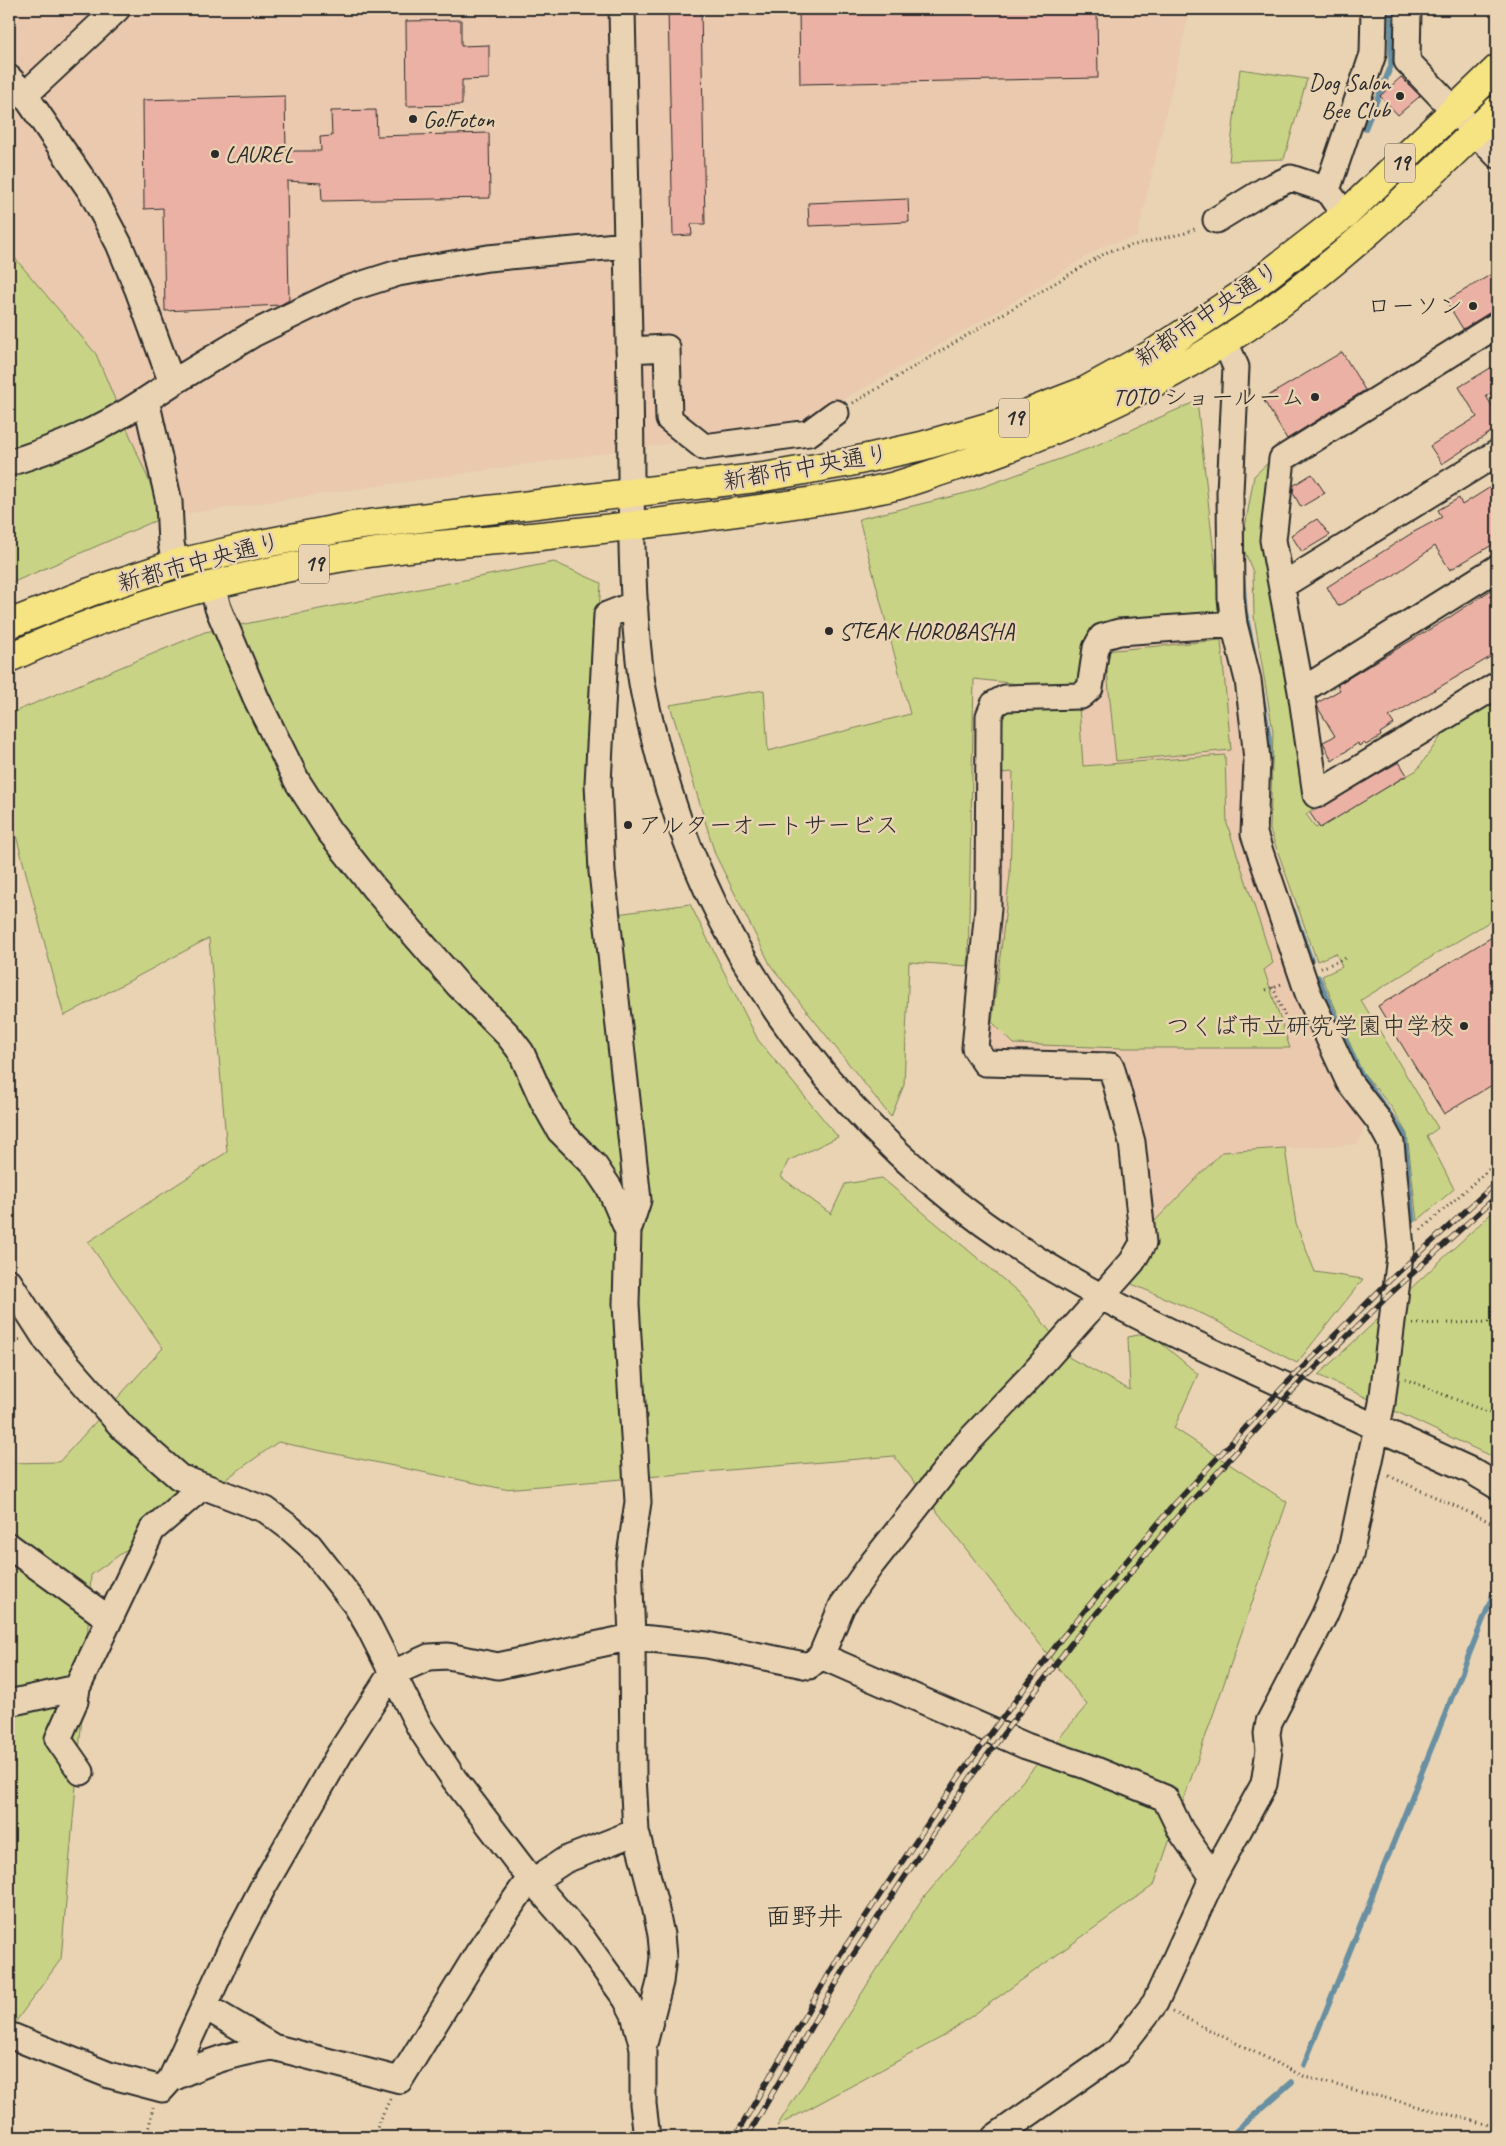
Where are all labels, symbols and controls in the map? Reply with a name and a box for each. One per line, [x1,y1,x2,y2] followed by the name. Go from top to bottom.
[1308,67,1392,125] place label: Dog Salon Bee Club
[1394,90,1406,102] marker: Dog Salon Bee Club
[423,104,495,134] place label: Go!Foton
[407,113,419,125] marker: Go!Foton
[225,139,294,169] place label: LAUREL
[1385,144,1415,182] road number: 19
[209,148,221,160] marker: LAUREL
[1129,255,1285,373] street label: 新都市中央通り
[1367,291,1463,321] place label: ローソン
[1467,300,1479,312] marker: ローソン
[1113,382,1305,412] place label: TOTO ショールーム
[1309,391,1321,403] marker: TOTO ショールーム
[999,398,1029,438] road number: 19
[721,438,891,496] street label: 新都市中央通り
[114,526,284,598] street label: 新都市中央通り
[299,544,329,584] road number: 19
[839,616,1015,646] place label: STEAK HOROBASHA
[823,625,835,637] marker: STEAK HOROBASHA
[638,810,899,840] place label: アルターオートサービス
[622,819,634,831] marker: アルターオートサービス
[1166,1011,1454,1041] place label: つくば市立研究学園中学校
[1458,1020,1470,1032] marker: つくば市立研究学園中学校
[765,1900,843,1933] district label: 面野井

